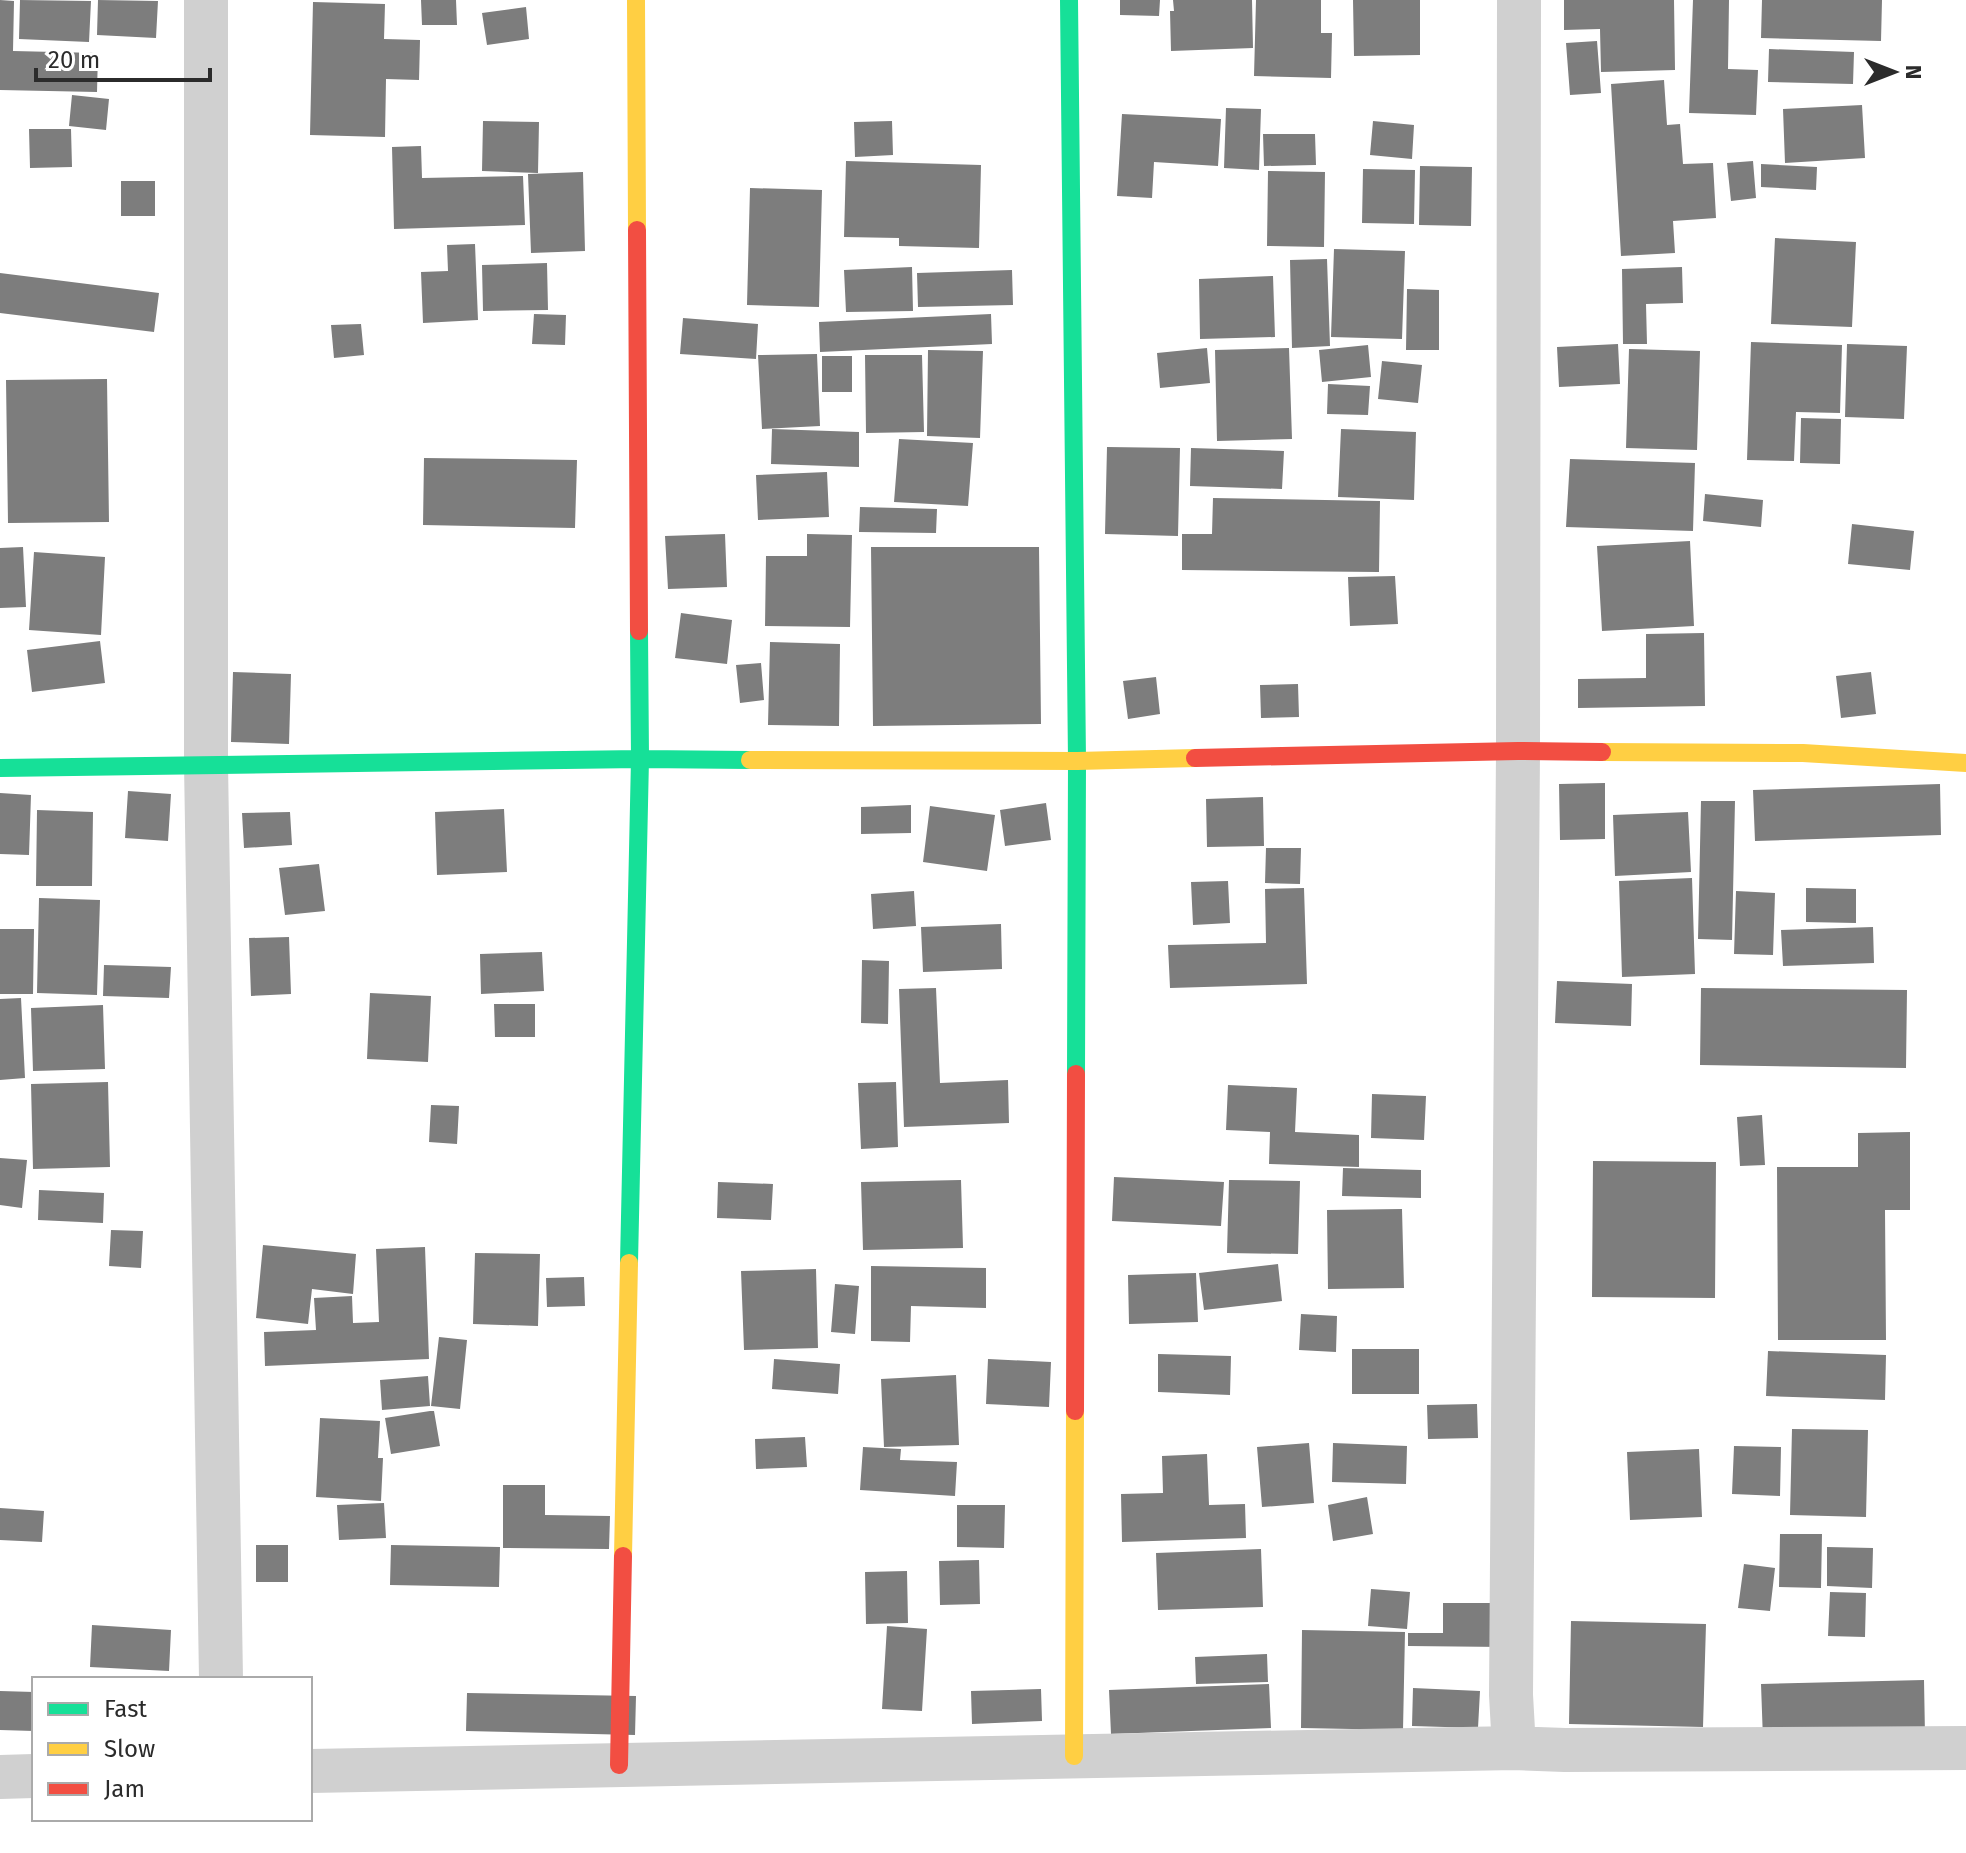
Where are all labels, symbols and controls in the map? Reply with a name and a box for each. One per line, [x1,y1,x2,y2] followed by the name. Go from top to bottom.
[36,32,210,82] scale bar
[1854,32,1934,112] north arrow
[48,46,100,74] text: 20 m
[1900,65,1927,79] text: N
[32,1677,312,1821] legend
[104,1695,147,1723] text: Fast
[104,1735,155,1763] text: Slow
[104,1775,145,1803] text: Jam

